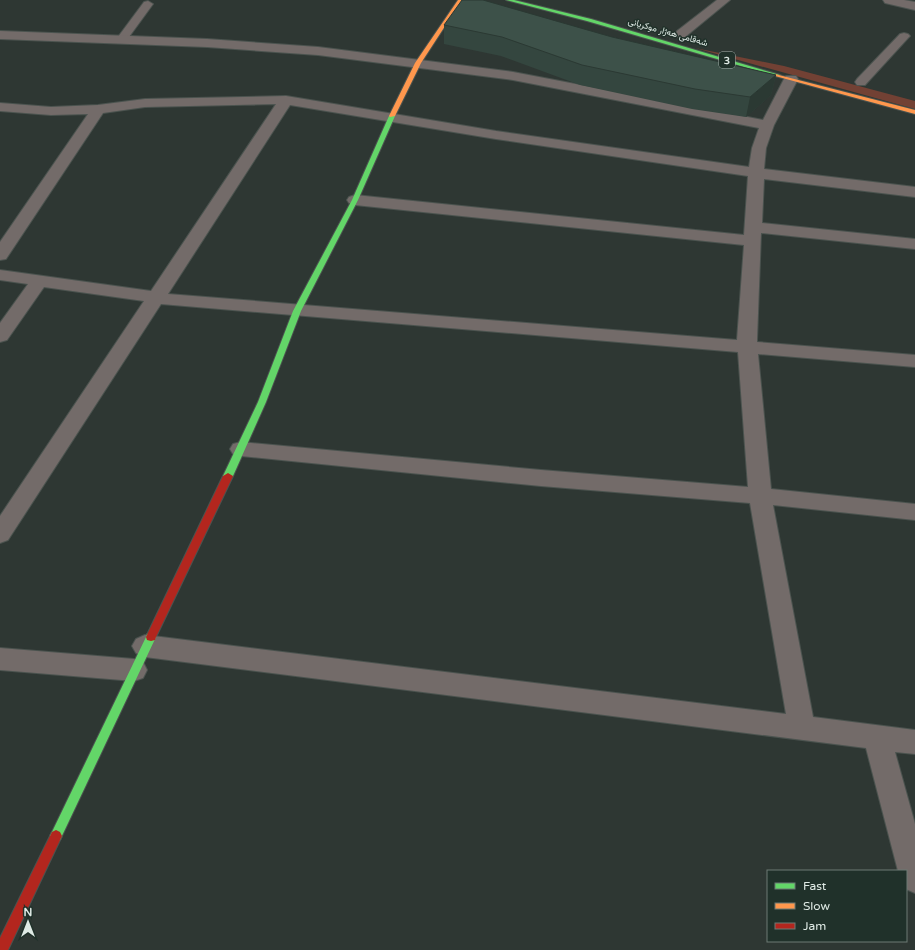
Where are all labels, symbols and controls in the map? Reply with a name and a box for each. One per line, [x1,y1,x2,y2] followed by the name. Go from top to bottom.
[627,16,709,49] street label: شەقامی ھەژار موکریانی
[719,52,735,68] road number: 3
[767,870,907,942] legend
[803,879,827,893] text: Fast
[803,899,830,913] text: Slow
[8,902,48,942] north arrow
[24,906,32,919] text: N
[803,919,826,933] text: Jam

